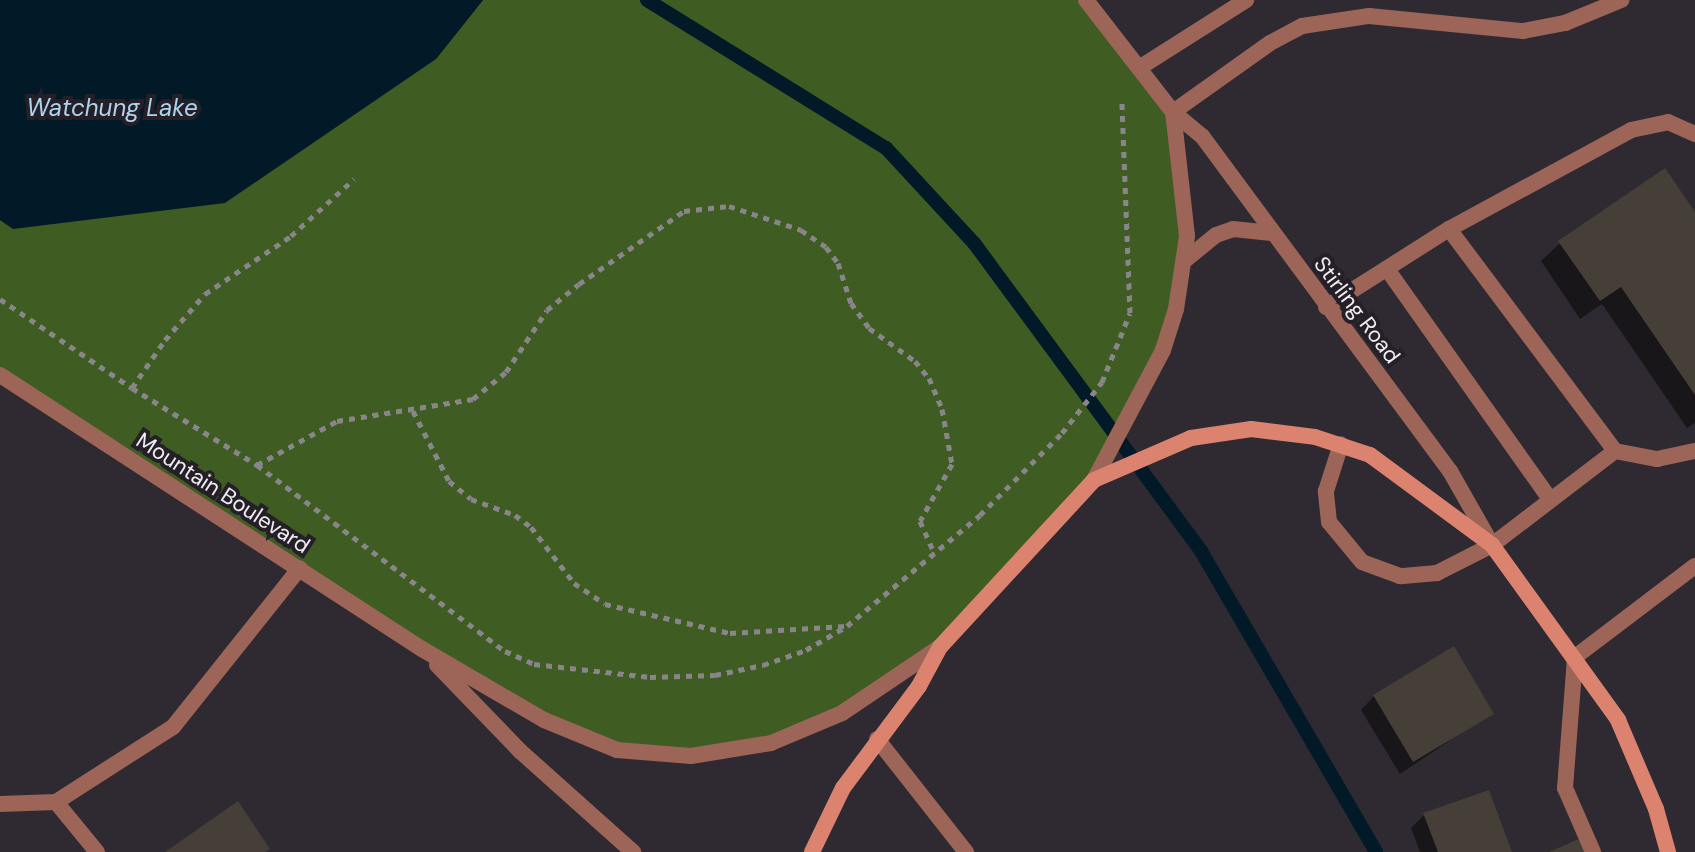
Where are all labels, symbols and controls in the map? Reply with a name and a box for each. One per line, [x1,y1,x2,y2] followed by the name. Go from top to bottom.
[26,94,198,122] water label: Watchung Lake
[1308,251,1406,369] street label: Stirling Road
[131,427,315,559] street label: Mountain Boulevard

